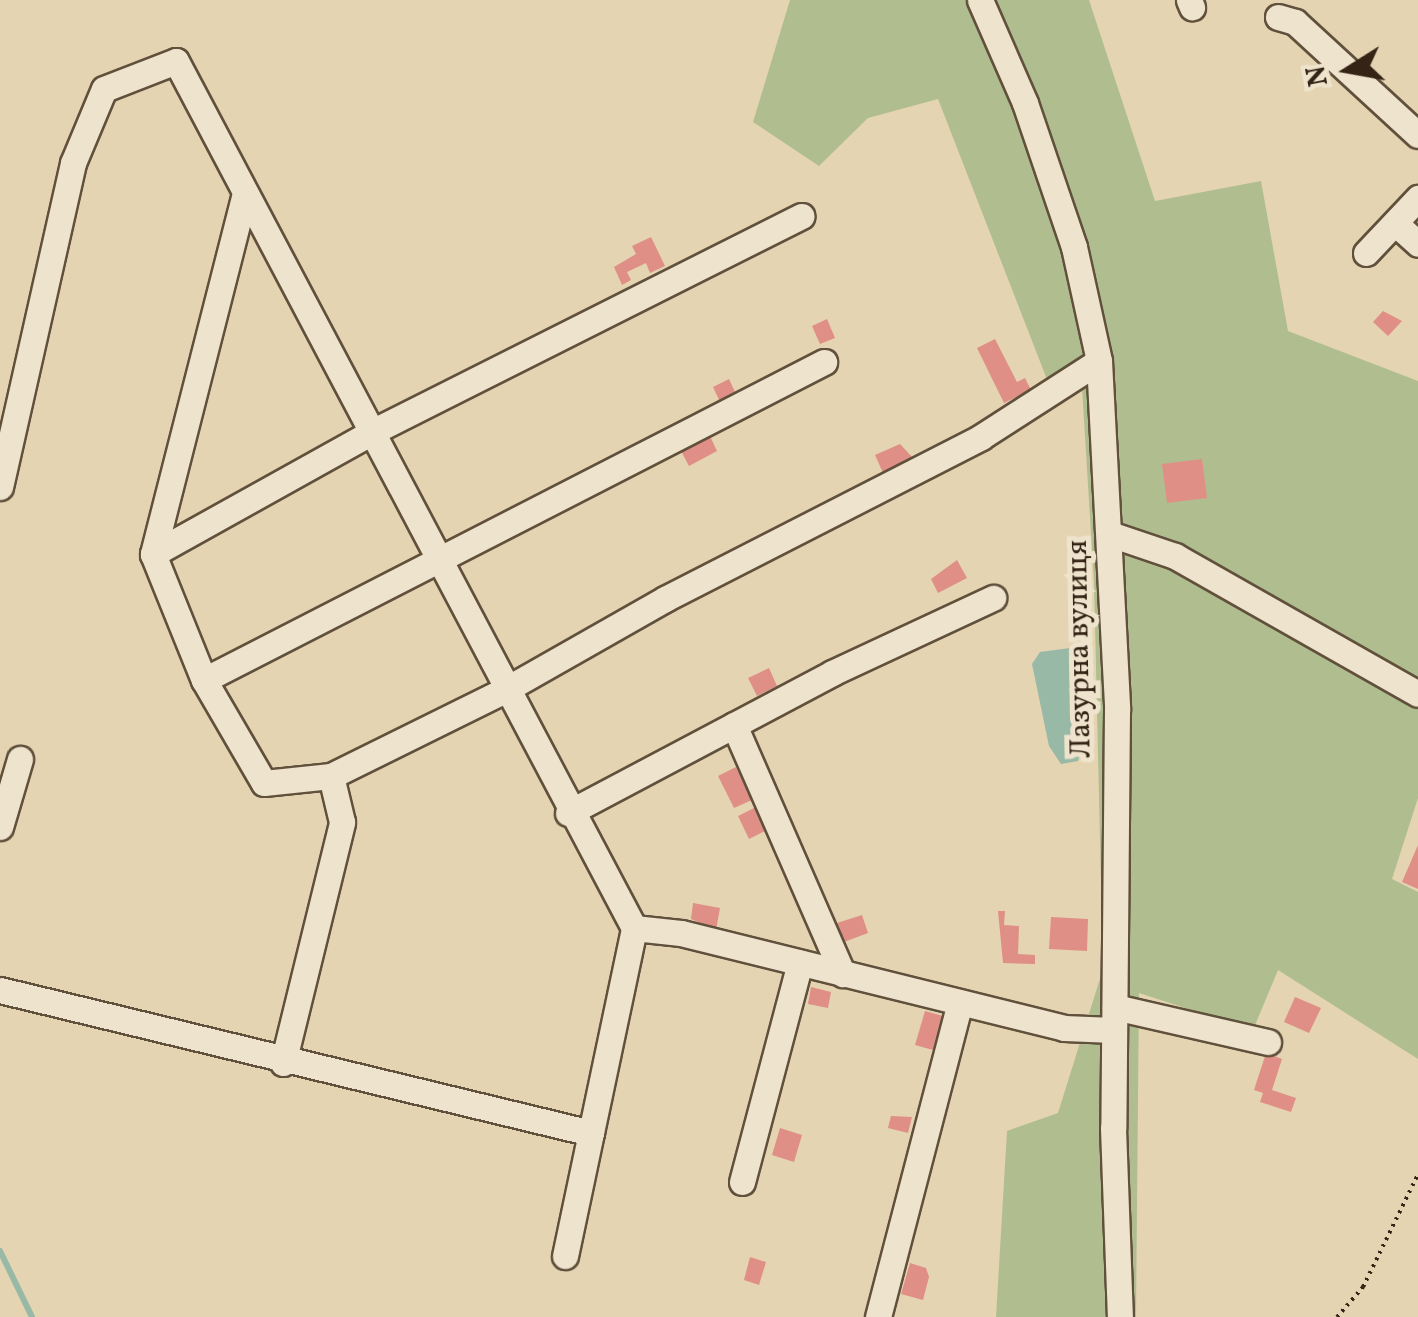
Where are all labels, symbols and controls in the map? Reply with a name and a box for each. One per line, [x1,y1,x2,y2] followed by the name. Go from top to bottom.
[1298,20,1398,120] north arrow
[1297,62,1339,90] text: N
[1060,539,1100,759] street label: Лазурна вулиця

